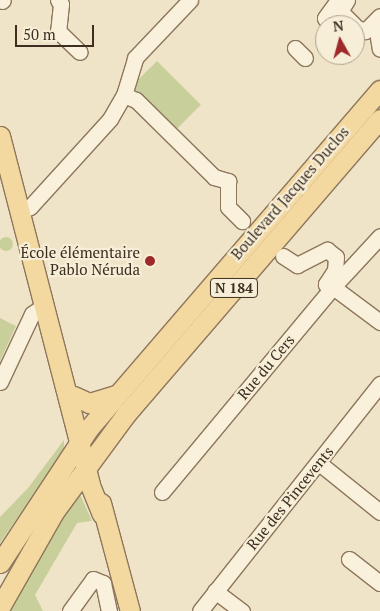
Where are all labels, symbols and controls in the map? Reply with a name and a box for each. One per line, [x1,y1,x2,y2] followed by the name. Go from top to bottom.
[18,15,96,47] scale bar
[315,15,365,65] north arrow
[332,16,345,36] text: N
[23,24,56,44] text: 50 m
[227,123,353,263] street label: Boulevard Jacques Duclos
[21,243,140,278] place label: École élémentaire Pablo Néruda
[144,255,156,267] marker: École élémentaire Pablo Néruda
[209,276,259,300] road number: N 184
[234,331,298,403] street label: Rue du Cers
[243,443,337,553] street label: Rue des Pincevents

